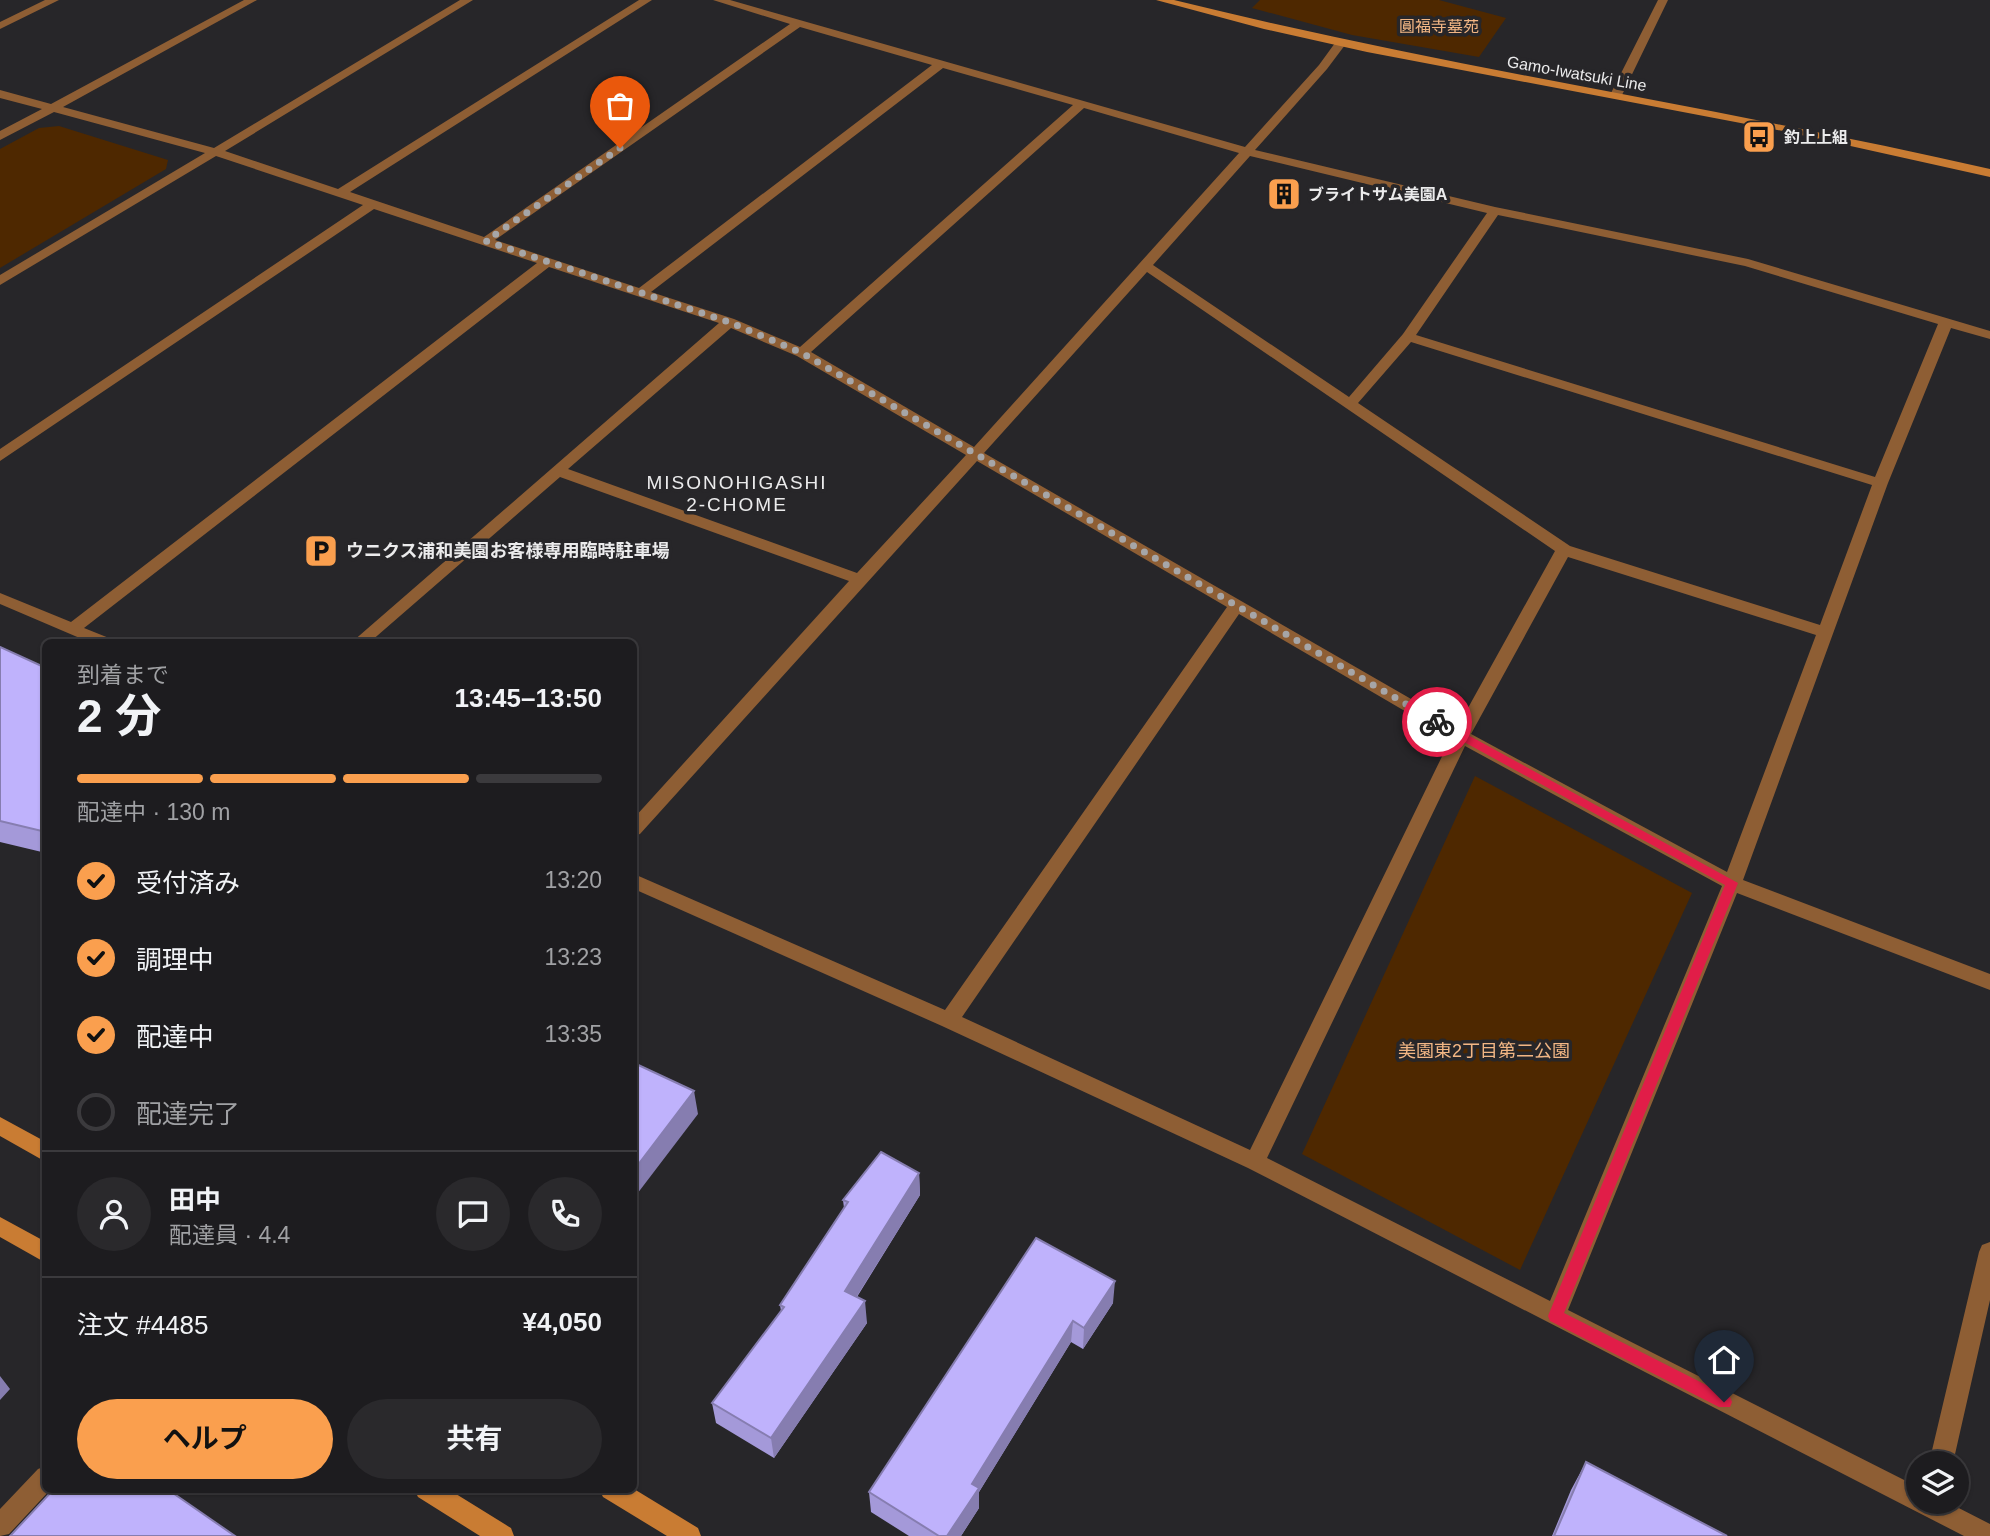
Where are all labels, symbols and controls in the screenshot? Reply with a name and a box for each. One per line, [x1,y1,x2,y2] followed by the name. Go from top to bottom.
[1399,18,1479,35] park label: 圓福寺墓苑
[1506,53,1648,94] street label: Gamo-Iwatsuki Line
[590,76,650,148] pin
[601,87,639,125] icon: bag
[1740,118,1778,156] bus stop icon: 釣上上組
[1784,129,1848,146] place label: 釣上上組
[1265,175,1303,213] building icon: ブライトサム美園A
[1308,186,1448,203] place label: ブライトサム美園A
[646,472,828,515] district label: MISONOHIGASHI 2-CHOME
[302,532,340,570] parking icon: ウニクス浦和美園お客様専用臨時駐車場
[346,540,669,561] place label: ウニクス浦和美園お客様専用臨時駐車場
[77,662,169,688] text: 到着まで
[455,683,602,713] text: 13:45–13:50
[1402,687,1472,757] courier
[77,690,161,742] text: 2 分
[1418,703,1456,741] icon: bike
[77,799,230,825] text: 配達中 · 130 m
[77,862,115,900] icon: check
[544,867,602,893] text: 13:20
[136,868,240,898] text: 受付済み
[77,939,115,977] icon: check
[544,944,602,970] text: 13:23
[136,945,214,975] text: 調理中
[77,1016,115,1054] icon: check
[544,1021,602,1047] text: 13:35
[136,1022,214,1052] text: 配達中
[1398,1041,1570,1061] park label: 美園東2丁目第二公園
[136,1099,240,1129] text: 配達完了
[77,1177,151,1251] button: person
[436,1177,510,1251] button: chat
[528,1177,602,1251] button: phone
[169,1185,221,1215] text: 田中
[169,1222,290,1248] text: 配達員 · 4.4
[522,1307,602,1337] text: ¥4,050
[77,1310,209,1340] text: 注文 #4485
[1694,1330,1754,1402] pin
[1705,1341,1743,1379] icon: home
[77,1399,333,1479] button: ヘルプ
[347,1399,602,1479] button: 共有
[1906,1451,1969,1514] map controls
[1906,1451,1969,1514] button: layers

